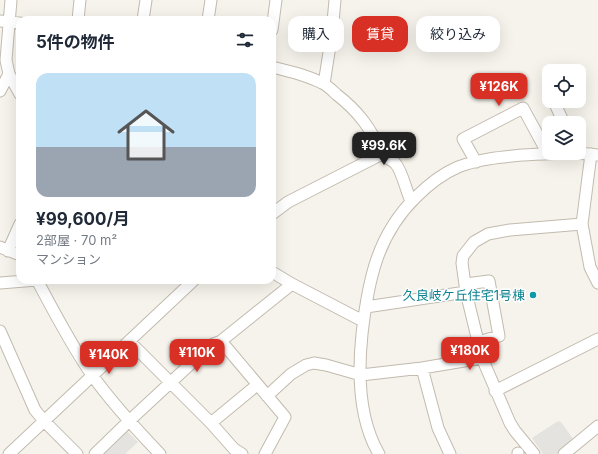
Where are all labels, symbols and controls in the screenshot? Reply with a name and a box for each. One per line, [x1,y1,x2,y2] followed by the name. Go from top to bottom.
[288,16,344,52] chip: 購入
[352,16,408,52] chip: 賃貸
[416,16,500,52] chip: 絞り込み
[234,29,256,51] icon: filters
[36,32,115,52] text: 5件の物件
[542,64,586,160] map controls
[542,64,586,108] button: locate
[471,73,527,107] pin: ¥126K
[480,78,519,94] text: ¥126K
[110,99,182,171] icon: home
[542,116,586,160] button: layers
[351,132,417,166] pin: ¥99.6K
[361,137,407,153] text: ¥99.6K
[36,209,130,229] text: ¥99,600/月
[36,232,117,248] text: 2部屋 · 70 m²
[36,251,101,267] text: マンション
[403,287,525,303] place label: 久良岐ケ丘住宅1号棟
[528,290,538,300] marker: 久良岐ケ丘住宅1号棟
[442,337,498,371] pin: ¥180K
[169,339,225,373] pin: ¥110K
[81,341,137,375] pin: ¥140K
[450,342,490,358] text: ¥180K
[179,344,215,360] text: ¥110K
[89,346,129,362] text: ¥140K

